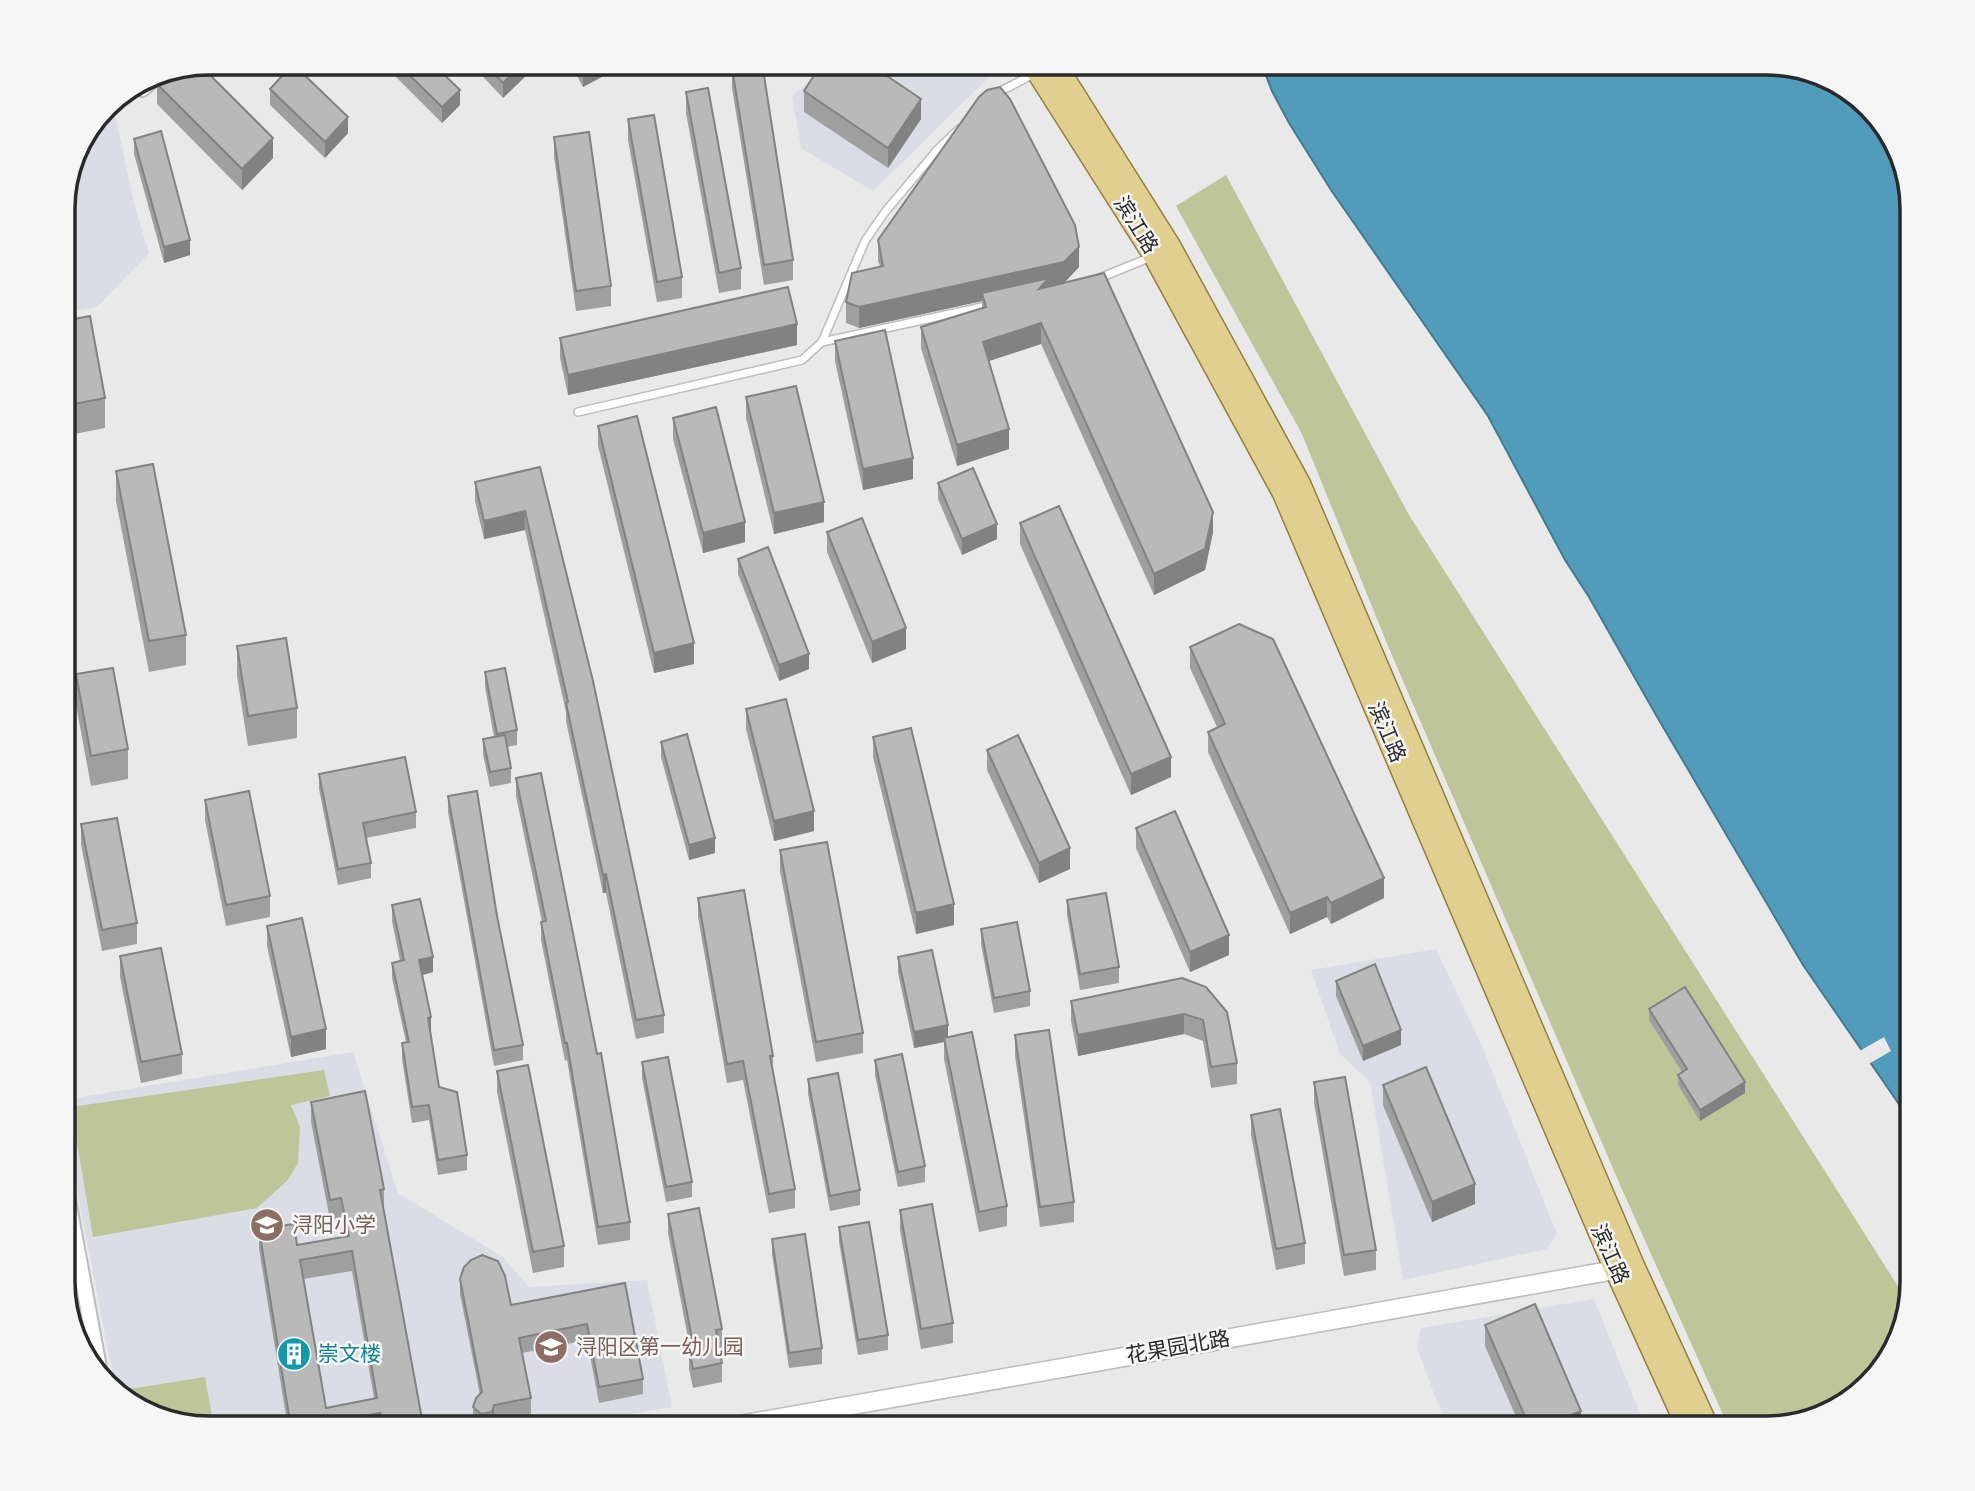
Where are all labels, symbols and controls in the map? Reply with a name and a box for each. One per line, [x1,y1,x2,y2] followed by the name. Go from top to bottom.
[1107,192,1163,260] street label: 滨江路
[1361,698,1410,767] street label: 滨江路
[248,1206,286,1244] school or university icon: 浔阳小学
[292,1213,376,1240] place label: 浔阳小学
[1583,1220,1634,1289] street label: 滨江路
[1124,1326,1232,1371] street label: 花果园北路
[532,1328,570,1366] school or university icon: 浔阳区第一幼儿园
[275,1335,313,1373] building icon: 崇文楼
[576,1335,744,1362] place label: 浔阳区第一幼儿园
[318,1342,381,1369] place label: 崇文楼

